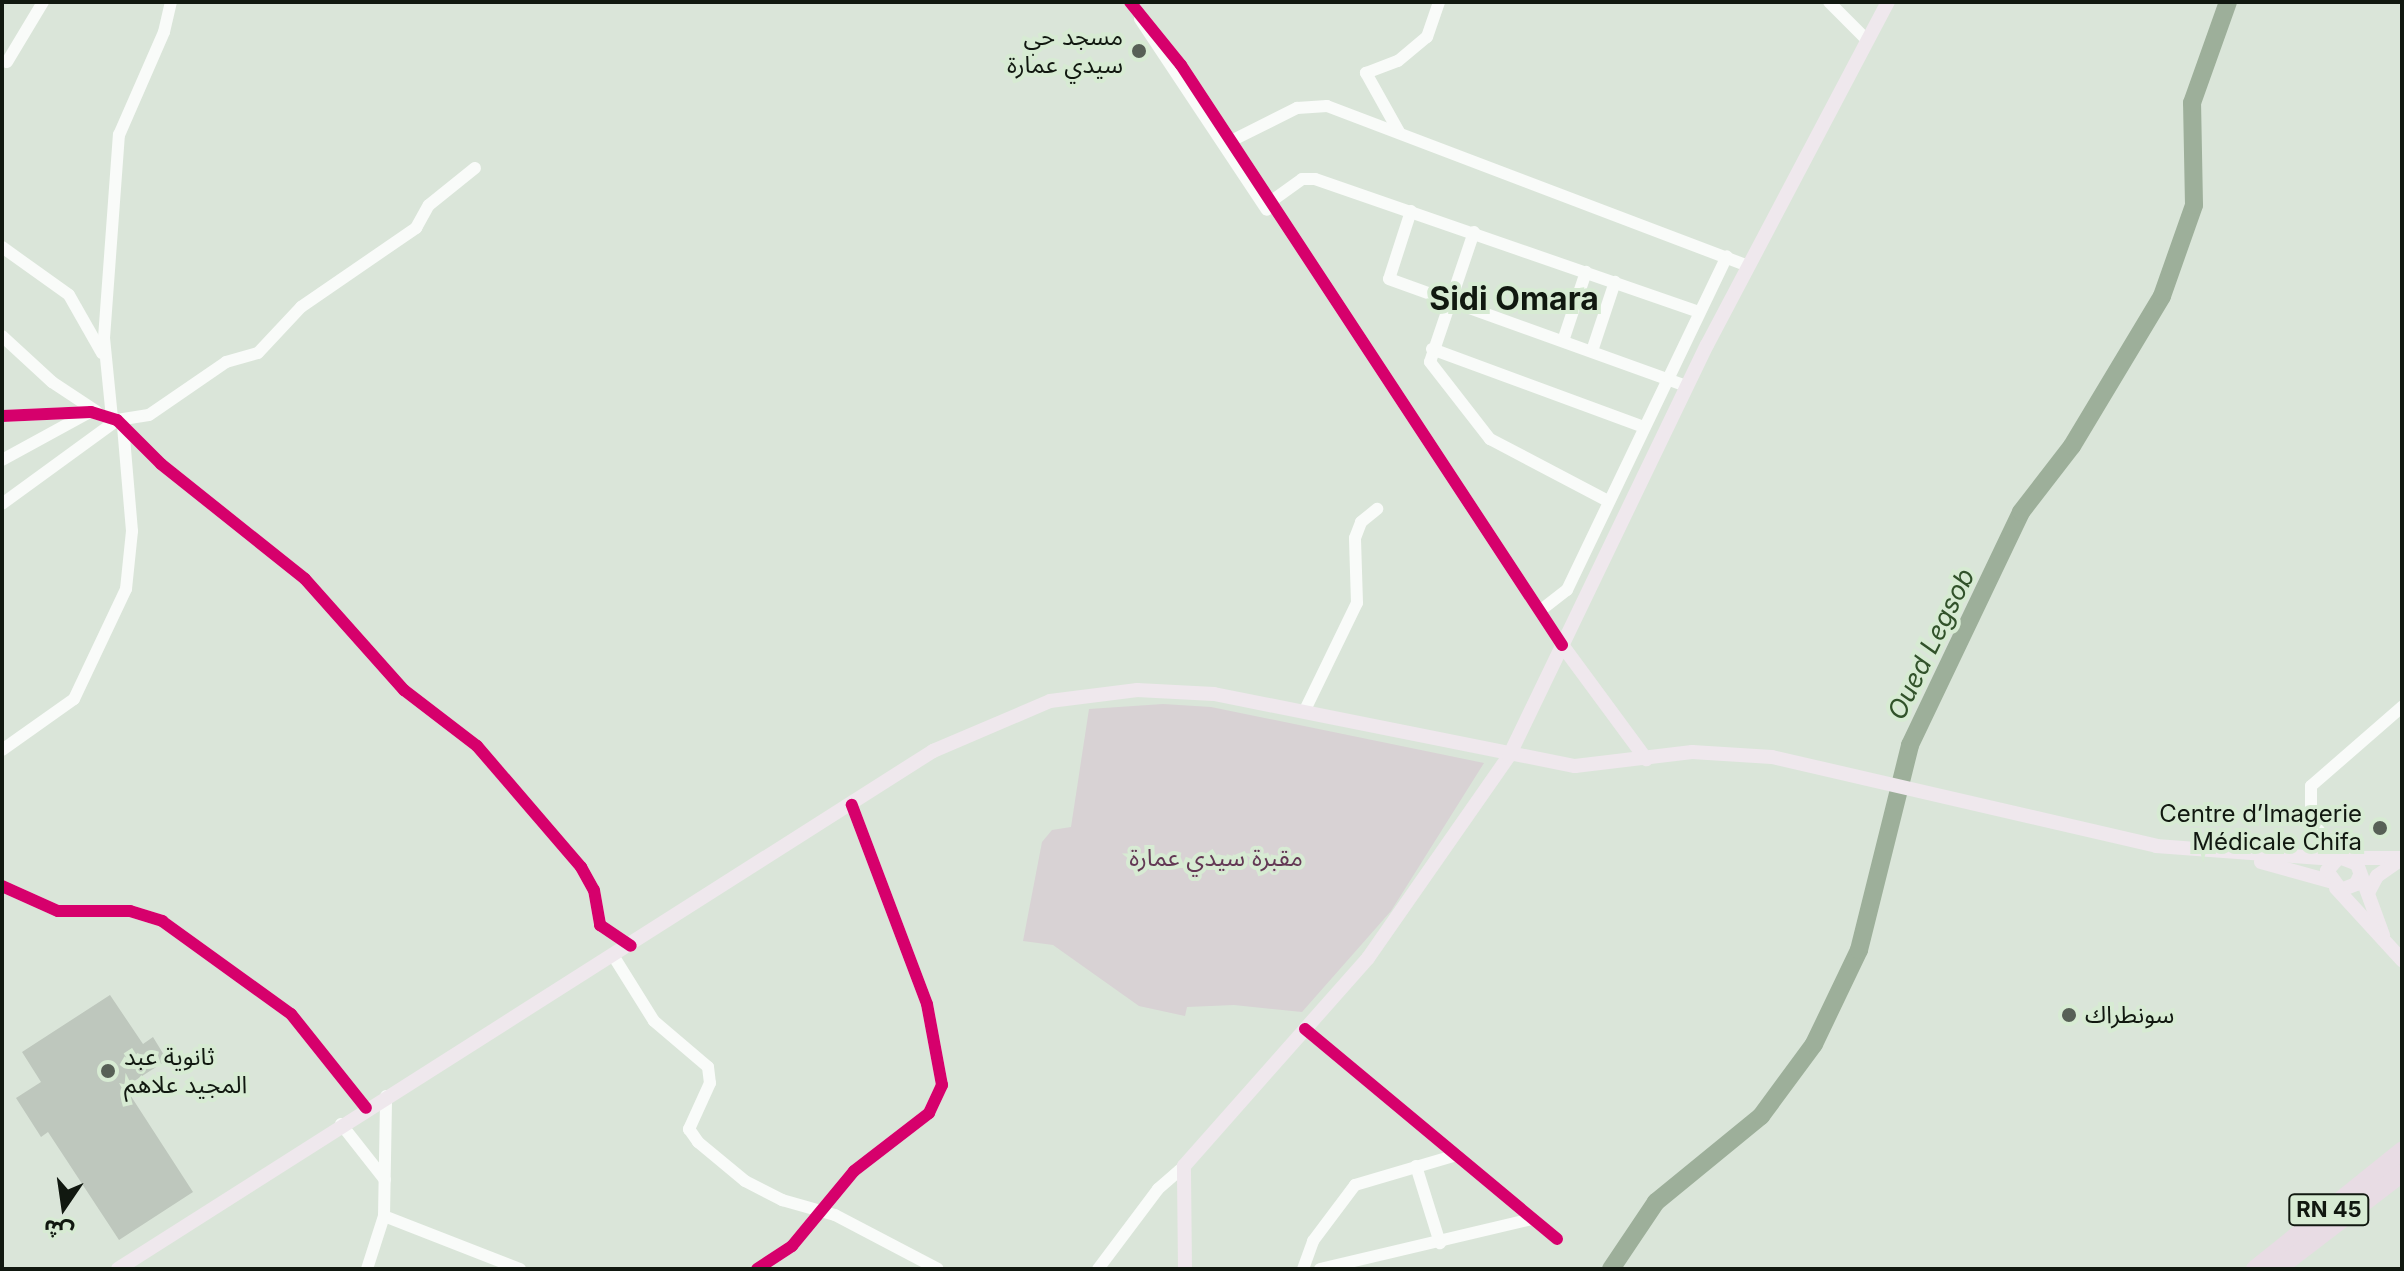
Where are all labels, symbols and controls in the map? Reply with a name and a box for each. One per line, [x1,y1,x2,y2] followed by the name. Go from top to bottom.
[1007,23,1123,79] place label: مسجد حي سيدي عمارة
[1130,42,1148,60] marker: مسجد حي سيدي عمارة
[1429,280,1599,318] district label: Sidi Omara
[1881,563,1981,725] water label: Oued Legsob
[2159,800,2362,856] place label: Centre d’Imagerie Médicale Chifa
[2369,817,2391,839] marker: Centre d’Imagerie Médicale Chifa
[1129,844,1303,872] park label: مقبرة سيدي عمارة
[2085,1001,2174,1029] place label: سونطراك
[2060,1006,2078,1024] marker: سونطراك
[124,1043,247,1099] place label: ثانوية عبد المجيد علاهم
[99,1062,117,1080] marker: ثانوية عبد المجيد علاهم
[24,1167,104,1247] north arrow
[2287,1192,2371,1228] road number: RN 45
[41,1214,76,1246] text: ش

